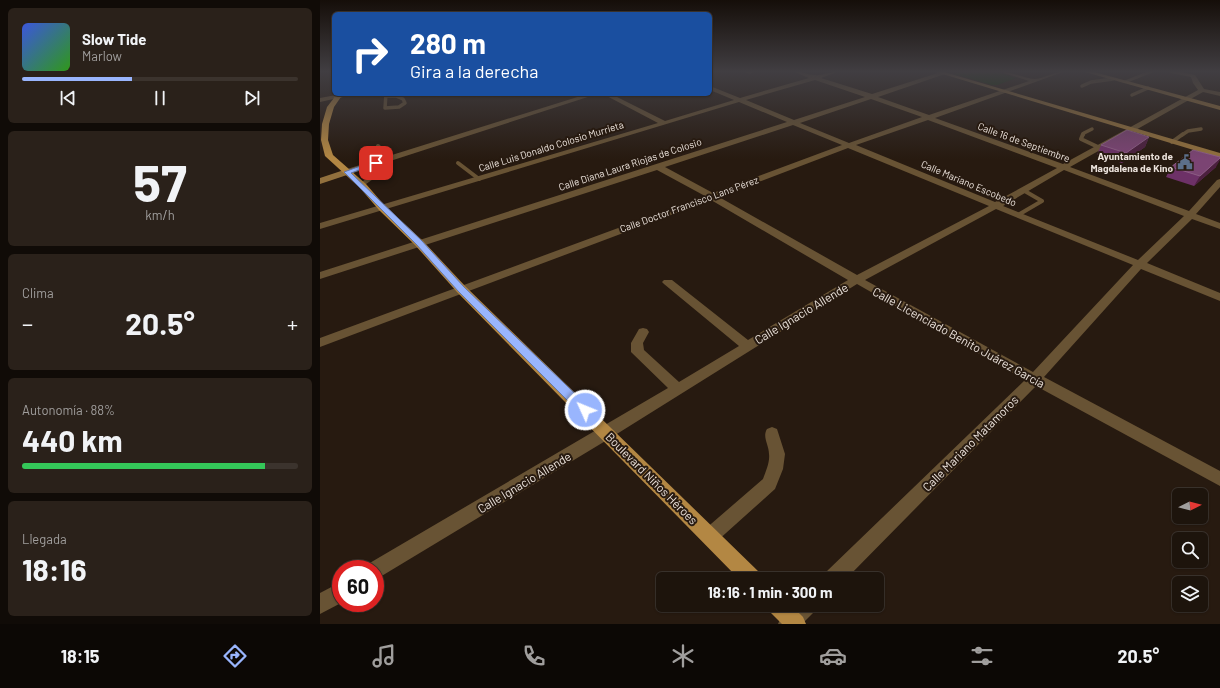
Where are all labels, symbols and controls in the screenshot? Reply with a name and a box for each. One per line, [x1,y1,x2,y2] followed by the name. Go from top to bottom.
[410,26,486,60] text: 280 m
[344,28,396,80] icon: right
[82,30,146,48] text: Slow Tide
[82,48,122,64] text: Marlow
[410,60,538,82] text: Gira a la derecha
[57,87,79,109] icon: previous
[149,87,171,109] icon: pause
[241,87,263,109] icon: next
[477,118,625,174] street label: Calle Luis Donaldo Colosio Murrieta
[976,120,1072,164] street label: Calle 16 de Septiembre
[557,135,703,193] street label: Calle Diana Laura Riojas de Colosio
[359,146,393,180] pin
[133,150,187,212] text: 57
[1090,150,1174,174] place label: Ayuntamiento de Magdalena de Kino
[365,152,387,174] icon: arrive
[1176,153,1194,171] public building icon: Ayuntamiento de Magdalena de Kino
[919,157,1019,209] street label: Calle Mariano Escobedo
[618,173,760,235] street label: Calle Doctor Francisco Lans Pérez
[145,207,175,223] text: km/h
[752,280,850,346] street label: Calle Ignacio Allende
[871,284,1047,390] street label: Calle Licenciado Benito Juárez García
[22,285,54,301] text: Clima
[125,305,195,341] text: 20.5°
[22,310,33,336] text: −
[287,310,298,336] text: +
[564,389,606,431] position arrow
[919,392,1021,494] street label: Calle Mariano Matamoros
[22,402,115,418] text: Autonomía · 88%
[22,422,122,458] text: 440 km
[603,429,701,527] street label: Boulevard Niños Héroes
[475,449,573,515] street label: Calle Ignacio Allende
[1172,488,1208,524] north arrow
[1172,488,1208,612] map controls
[22,531,67,547] text: Llegada
[1172,532,1208,568] button: search
[22,551,87,587] text: 18:16
[332,560,384,612] speed limit sign: 60
[1172,576,1208,612] button: layers
[708,583,832,601] text: 18:16 · 1 min · 300 m
[221,642,249,670] icon: directions
[370,642,398,670] icon: music
[520,642,548,670] icon: phone
[669,642,697,670] icon: climate
[819,642,847,670] icon: car
[968,642,996,670] icon: filters
[61,645,99,667] text: 18:15
[1118,645,1159,667] text: 20.5°

